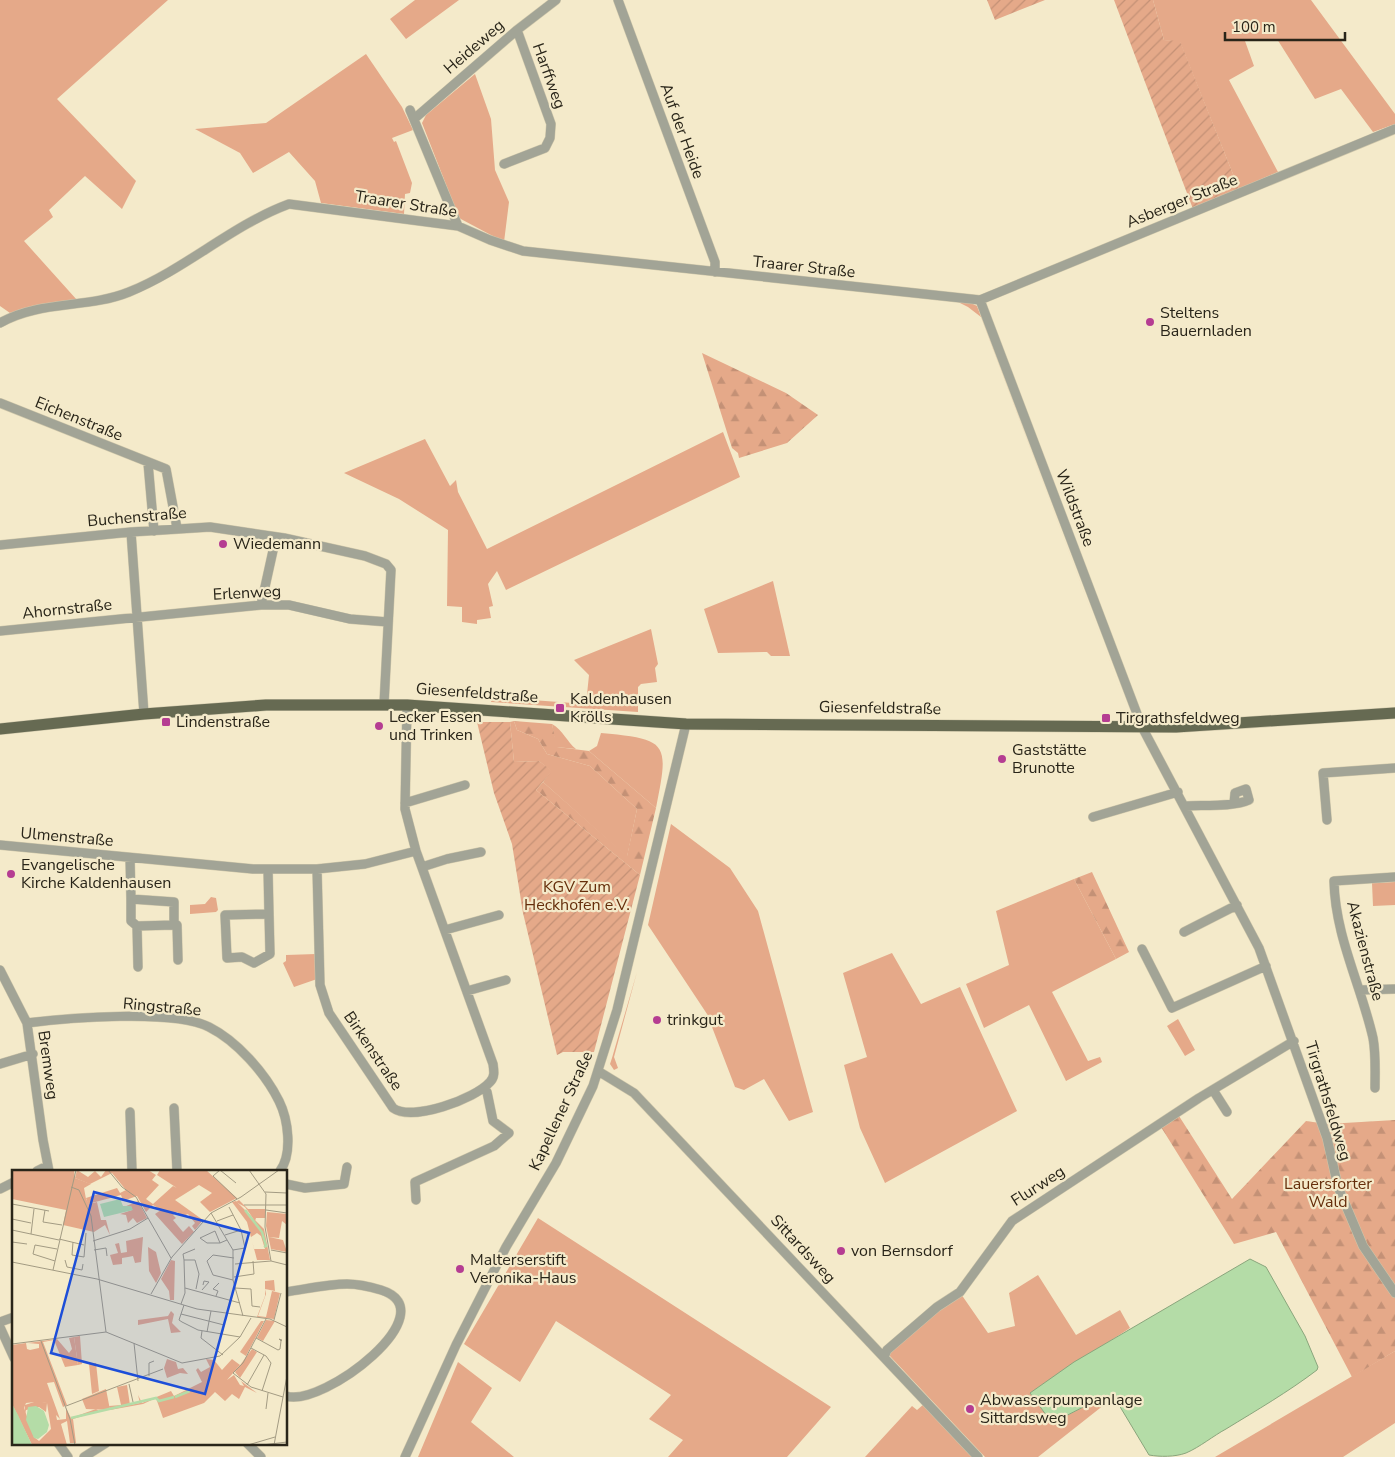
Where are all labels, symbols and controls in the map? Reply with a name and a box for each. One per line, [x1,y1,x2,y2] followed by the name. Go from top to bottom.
[1225,10,1345,42] scale bar
[439,15,509,79] street label: Heideweg
[1232,17,1276,37] text: 100 m
[527,40,571,112] street label: Harffweg
[655,80,709,182] street label: Auf der Heide
[1123,169,1241,233] street label: Asberger Straße
[353,185,459,223] street label: Traarer Straße
[752,251,856,283] street label: Traarer Straße
[1160,302,1252,342] place label: Steltens Bauernladen
[1144,316,1156,328] marker: Steltens Bauernladen
[32,391,126,447] street label: Eichenstraße
[1050,466,1100,550] street label: Wildstraße
[86,502,188,532] street label: Buchenstraße
[233,533,321,555] place label: Wiedemann
[217,538,229,550] marker: Wiedemann
[212,580,282,606] street label: Erlenweg
[21,593,113,625] street label: Ahornstraße
[415,678,539,708] street label: Giesenfeldstraße
[570,688,672,728] place label: Kaldenhausen Krölls
[819,696,941,720] street label: Giesenfeldstraße
[554,702,566,714] marker: Kaldenhausen Krölls
[389,706,482,746] place label: Lecker Essen und Trinken
[1116,707,1240,729] place label: Tirgrathsfeldweg
[176,711,270,733] place label: Lindenstraße
[1100,712,1112,724] marker: Tirgrathsfeldweg
[160,716,172,728] marker: Lindenstraße
[373,720,385,732] marker: Lecker Essen und Trinken
[1012,739,1086,779] place label: Gaststätte Brunotte
[996,753,1008,765] marker: Gaststätte Brunotte
[20,822,114,852] street label: Ulmenstraße
[21,854,171,894] place label: Evangelische Kirche Kaldenhausen
[5,868,17,880] marker: Evangelische Kirche Kaldenhausen
[524,876,630,916] park label: KGV Zum Heckhofen e.V.
[1341,899,1389,1003] street label: Akazienstraße
[122,993,202,1021] street label: Ringstraße
[338,1007,408,1095] street label: Birkenstraße
[667,1009,723,1031] place label: trinkgut
[651,1014,663,1026] marker: trinkgut
[32,1029,64,1101] street label: Bremweg
[1299,1039,1357,1163] street label: Tirgrathsfeldweg
[524,1048,598,1174] street label: Kapellener Straße
[1007,1160,1069,1212] street label: Flurweg
[12,1170,288,1444] inset map
[1284,1173,1372,1213] park label: Lauersforter Wald
[765,1210,841,1288] street label: Sittardsweg
[851,1240,953,1262] place label: von Bernsdorf
[835,1245,847,1257] marker: von Bernsdorf
[469,1249,576,1289] place label: Malterserstift Veronika-Haus
[454,1263,466,1275] marker: Malterserstift Veronika-Haus
[980,1389,1142,1429] place label: Abwasserpumpanlage Sittardsweg
[964,1403,976,1415] marker: Abwasserpumpanlage Sittardsweg

